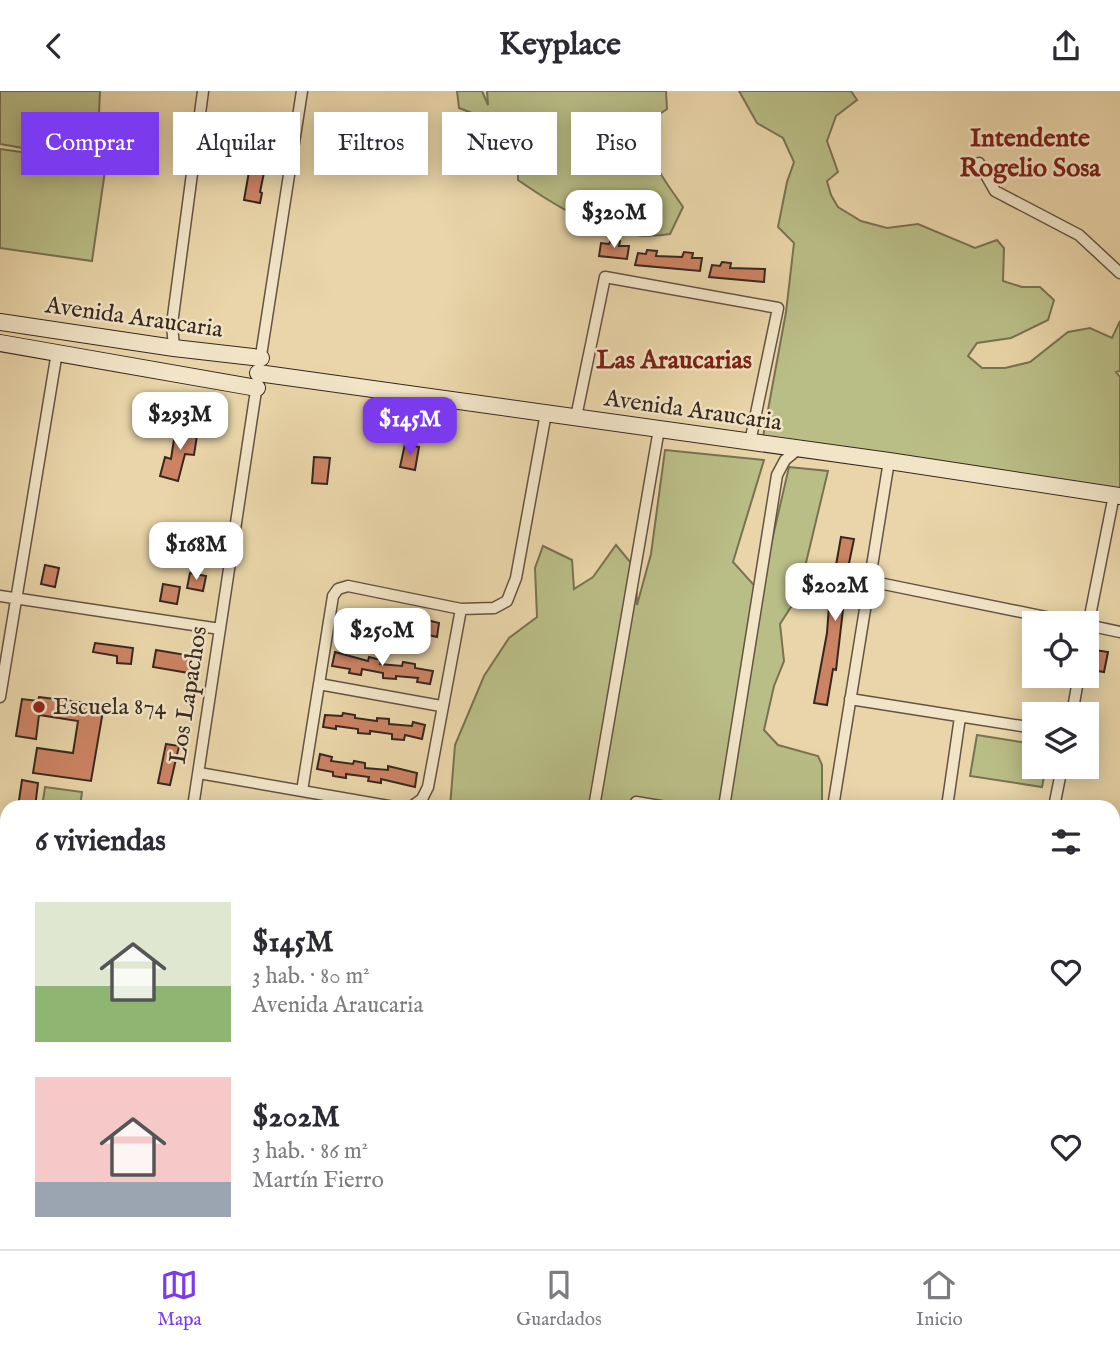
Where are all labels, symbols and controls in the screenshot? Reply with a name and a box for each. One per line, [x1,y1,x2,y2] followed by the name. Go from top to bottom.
[499,25,621,66] text: Keyplace
[35,27,73,65] icon: back
[1047,27,1085,65] icon: share
[21,112,159,175] chip: Comprar
[173,112,300,175] chip: Alquilar
[314,112,428,175] chip: Filtros
[442,112,557,175] chip: Nuevo
[571,112,661,175] chip: Piso
[959,122,1101,185] district label: Intendente Rogelio Sosa
[565,191,663,250] pin: $320M
[581,198,647,227] text: $320M
[42,290,225,346] street label: Avenida Araucaria
[596,344,752,377] district label: Las Araucarias
[601,383,784,439] street label: Avenida Araucaria
[131,393,229,452] pin: $293M
[361,397,459,457] pin: $145M
[148,400,212,429] text: $293M
[379,405,441,434] text: $145M
[147,523,245,582] pin: $168M
[165,530,227,559] text: $168M
[786,563,884,623] pin: $202M
[801,571,869,600] text: $202M
[333,609,431,668] pin: $250M
[1022,611,1099,779] map controls
[1022,611,1099,688] button: locate
[350,616,414,645] text: $250M
[163,624,215,766] street label: Los Lapachos
[53,692,167,723] place label: Escuela 874
[31,699,47,715] marker: Escuela 874
[1022,702,1099,779] button: layers
[35,823,166,861] text: 6 viviendas
[1047,823,1085,861] icon: filters
[252,924,333,962] text: $145M
[91,930,175,1014] icon: home
[1047,953,1085,991] icon: heart
[252,962,370,991] text: 3 hab. · 80 m²
[252,991,423,1020] text: Avenida Araucaria
[252,1099,340,1137] text: $202M
[91,1105,175,1189] icon: home
[1047,1128,1085,1166] icon: heart
[252,1137,368,1166] text: 3 hab. · 86 m²
[252,1166,384,1195] text: Martín Fierro
[157,1266,202,1332] tab: Mapa
[516,1266,602,1332] tab: Guardados
[916,1266,963,1332] tab: Inicio

